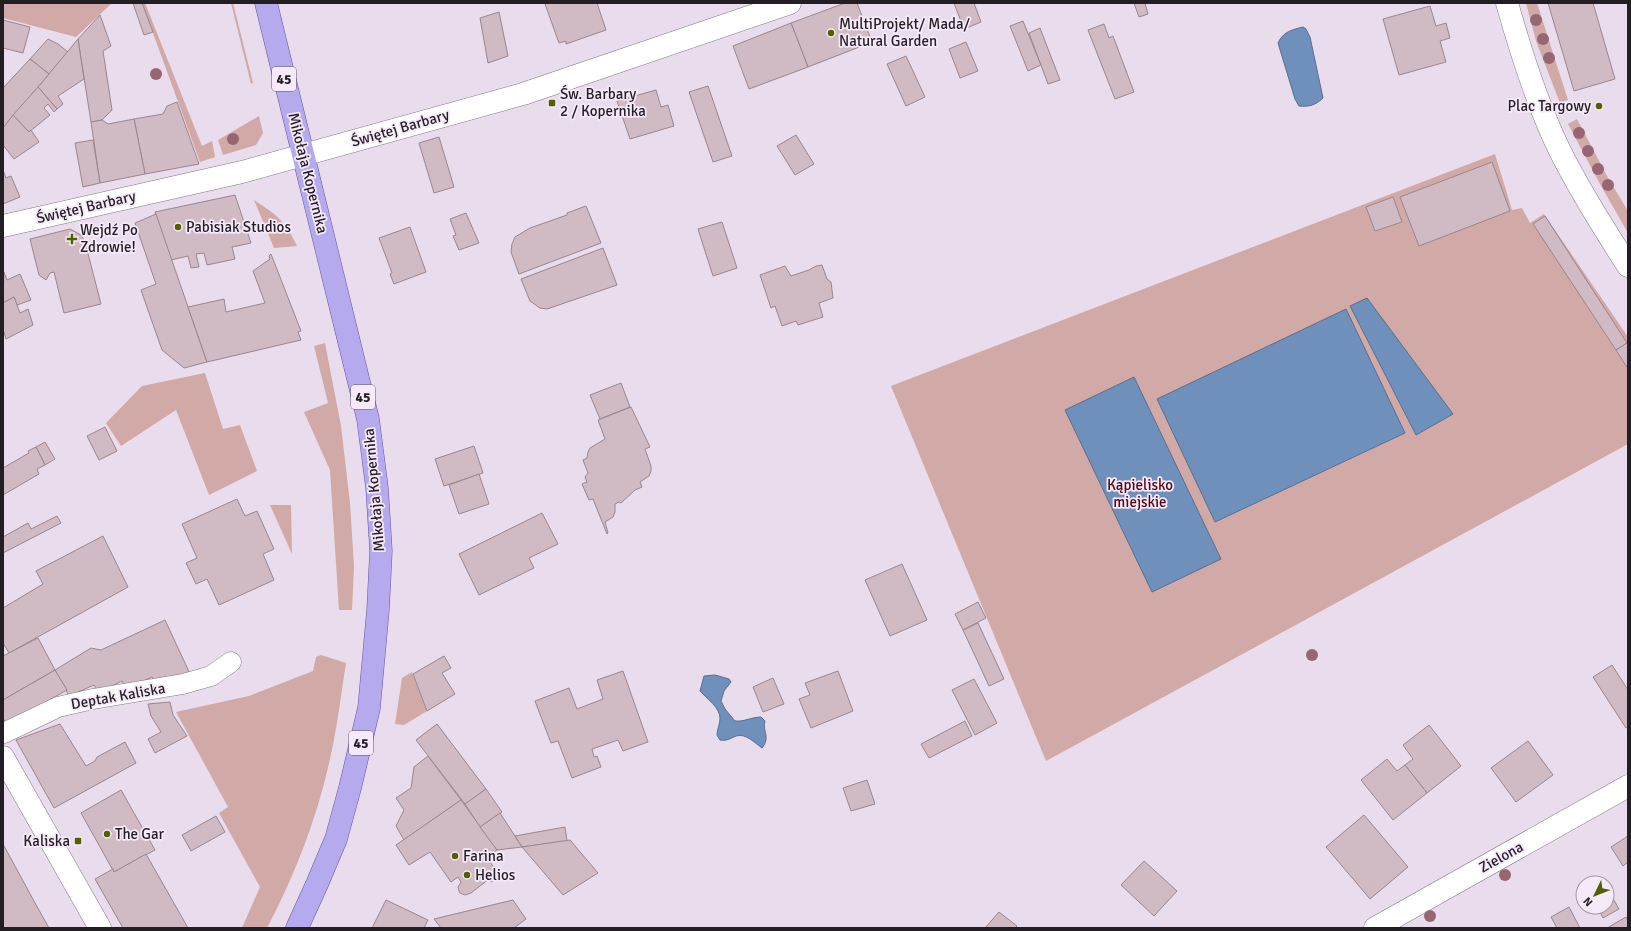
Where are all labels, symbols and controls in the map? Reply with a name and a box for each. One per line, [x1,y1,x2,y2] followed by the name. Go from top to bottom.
[839,15,971,50] place label: MultiProjekt/ Mada/ Natural Garden
[826,28,836,38] marker: MultiProjekt/ Mada/ Natural Garden
[272,67,296,91] road number: 45
[560,84,646,120] place label: Św. Barbary 2 / Kopernika
[1507,97,1591,115] place label: Plac Targowy
[547,98,557,108] marker: Św. Barbary 2 / Kopernika
[1594,101,1604,111] marker: Plac Targowy
[349,104,451,151] street label: Świętej Barbary
[284,111,332,235] street label: Mikołaja Kopernika
[34,186,137,227] street label: Świętej Barbary
[186,218,291,236] place label: Pabisiak Studios
[80,221,138,256] place label: Wejdź Po Zdrowie!
[173,222,183,232] marker: Pabisiak Studios
[67,234,77,244] marker: Wejdź Po Zdrowie!
[351,385,375,409] road number: 45
[360,428,388,552] street label: Mikołaja Kopernika
[1107,476,1173,511] park label: Kąpielisko miejskie
[69,679,167,713] street label: Deptak Kaliska
[349,731,373,755] road number: 45
[115,825,165,843] place label: The Gar
[102,829,112,839] marker: The Gar
[23,832,70,850] place label: Kaliska
[73,836,83,846] marker: Kaliska
[1476,838,1526,876] street label: Zielona
[463,847,504,865] place label: Farina
[450,851,460,861] marker: Farina
[475,866,516,884] place label: Helios
[462,870,472,880] marker: Helios
[1575,875,1615,915] north arrow
[1581,894,1595,909] text: N

